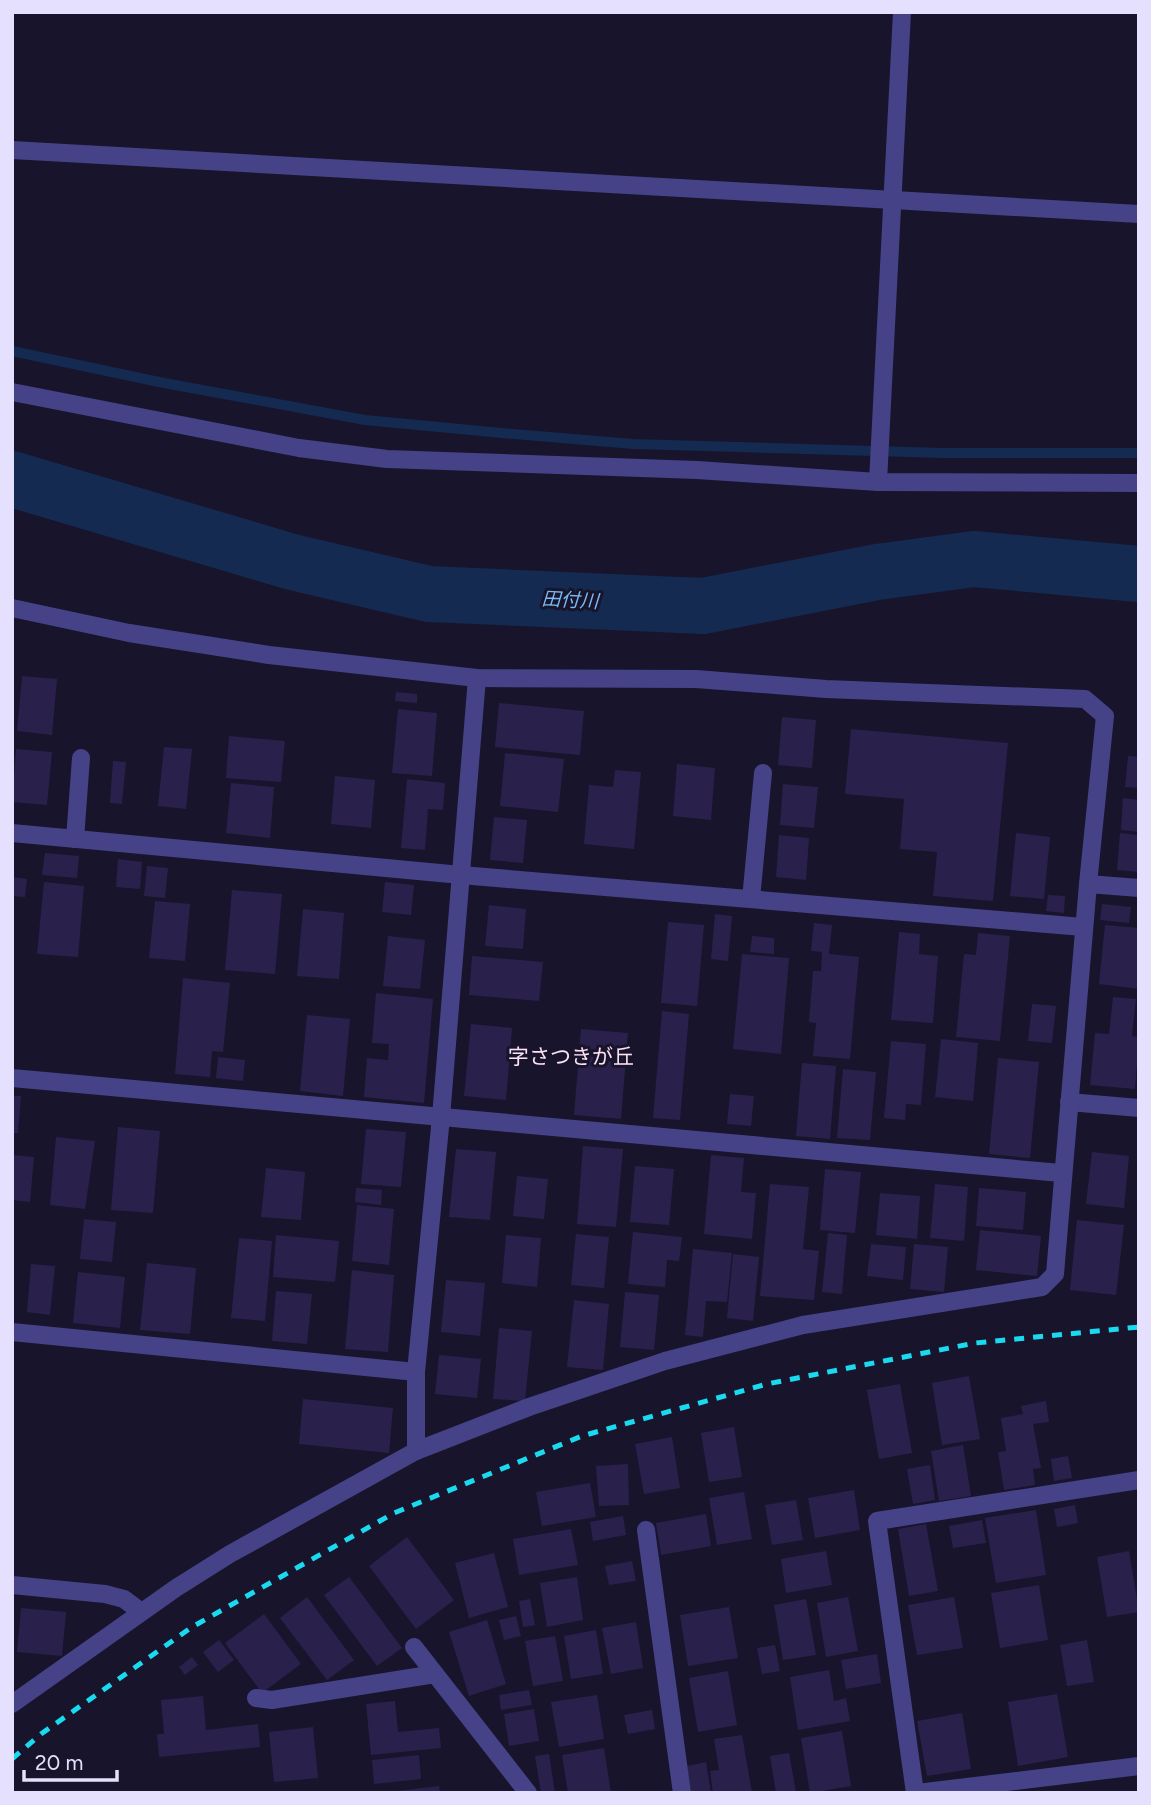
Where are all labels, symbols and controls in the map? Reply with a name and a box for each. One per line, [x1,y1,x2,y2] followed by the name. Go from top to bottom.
[541,587,601,613] water label: 田付川
[508,1044,634,1069] district label: 字さつきが丘
[24,1738,117,1782] scale bar
[35,1750,83,1775] text: 20 m

